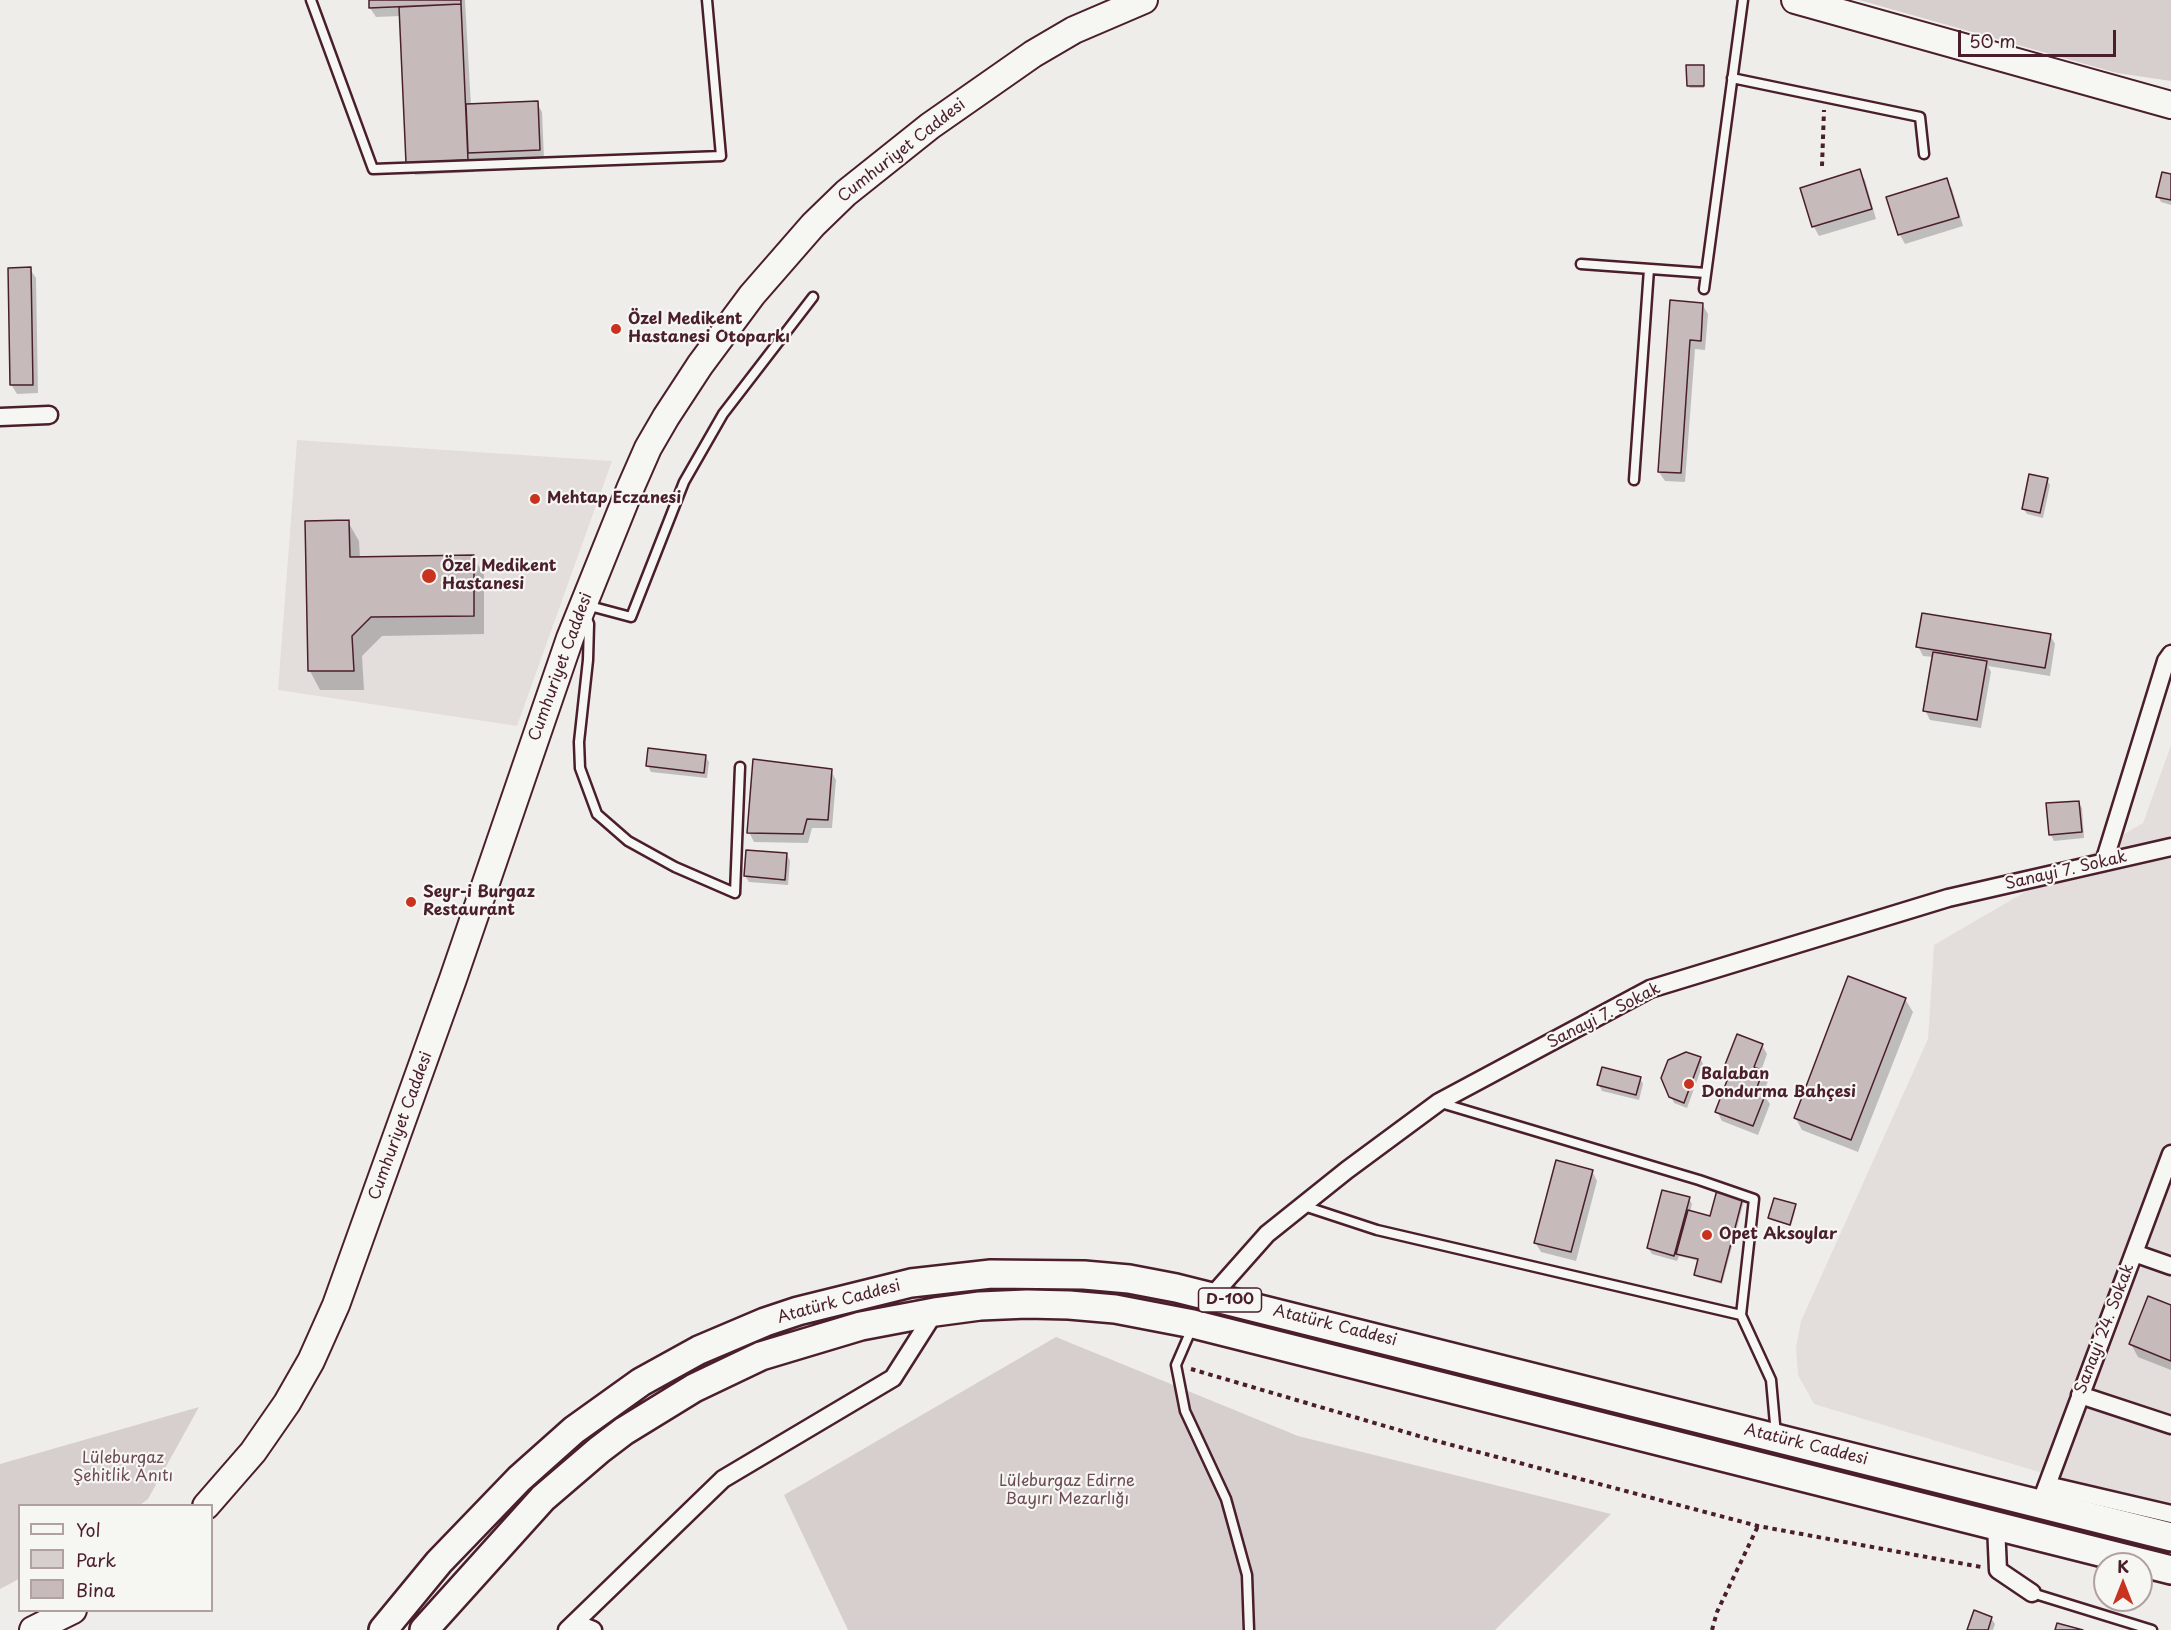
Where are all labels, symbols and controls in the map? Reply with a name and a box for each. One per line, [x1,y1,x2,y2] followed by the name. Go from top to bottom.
[1961,18,2118,56] scale bar
[1969,27,2016,54] text: 50 m
[834,95,970,207] street label: Cumhuriyet Caddesi
[628,310,790,348] place label: Özel Medikent Hastanesi Otoparkı
[609,322,623,336] marker: Özel Medikent Hastanesi Otoparkı
[547,489,681,509] place label: Mehtap Eczanesi
[528,492,542,506] marker: Mehtap Eczanesi
[442,557,557,595] place label: Özel Medikent Hastanesi
[420,567,438,585] marker: Özel Medikent Hastanesi
[525,590,597,744] street label: Cumhuriyet Caddesi
[2003,848,2129,894] street label: Sanayi 7. Sokak
[423,883,535,921] place label: Seyr-i Burgaz Restaurant
[404,895,418,909] marker: Seyr-i Burgaz Restaurant
[1544,979,1664,1053] street label: Sanayi 7. Sokak
[365,1049,437,1203] street label: Cumhuriyet Caddesi
[1701,1065,1856,1103] place label: Balaban Dondurma Bahçesi
[1682,1077,1696,1091] marker: Balaban Dondurma Bahçesi
[1719,1225,1837,1245] place label: Opet Aksoylar
[1700,1228,1714,1242] marker: Opet Aksoylar
[2071,1261,2139,1397] street label: Sanayi 24. Sokak
[775,1276,903,1328] street label: Atatürk Caddesi
[1198,1288,1262,1312] road number: D-100
[1271,1301,1399,1351] street label: Atatürk Caddesi
[1742,1420,1870,1470] street label: Atatürk Caddesi
[73,1449,173,1487] park label: Lüleburgaz Şehitlik Anıtı
[999,1472,1135,1510] park label: Lüleburgaz Edirne Bayırı Mezarlığı
[18,1504,213,1612] legend
[76,1516,101,1543] text: Yol
[76,1546,116,1573] text: Park
[2093,1552,2153,1612] north arrow
[2117,1554,2129,1578] text: K
[76,1576,115,1603] text: Bina

